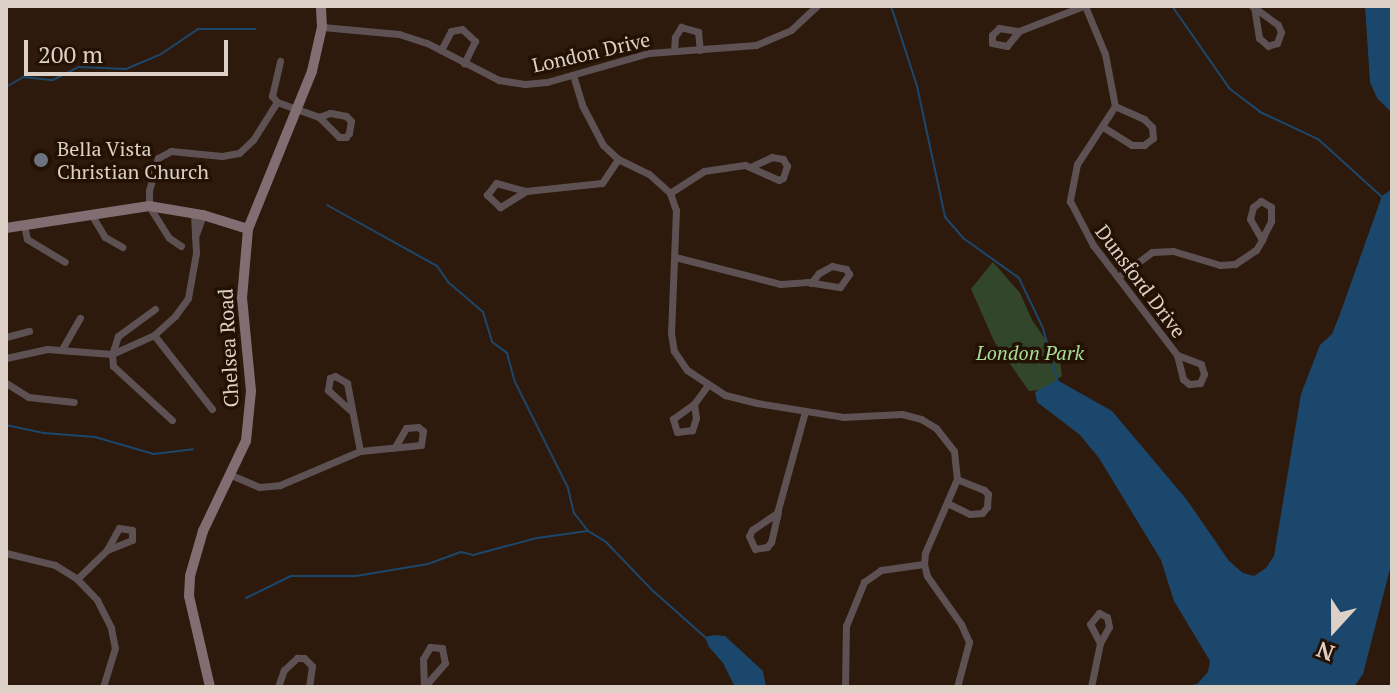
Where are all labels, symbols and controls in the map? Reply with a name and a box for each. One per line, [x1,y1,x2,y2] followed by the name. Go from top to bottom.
[28,24,232,74] scale bar
[530,27,652,77] street label: London Drive
[38,38,103,70] text: 200 m
[57,136,209,183] place label: Bella Vista Christian Church
[32,151,50,169] marker: Bella Vista Christian Church
[1091,220,1191,342] street label: Dunsford Drive
[213,288,243,408] street label: Chelsea Road
[976,340,1084,364] park label: London Park
[1294,589,1374,669] north arrow
[1312,635,1338,668] text: N

